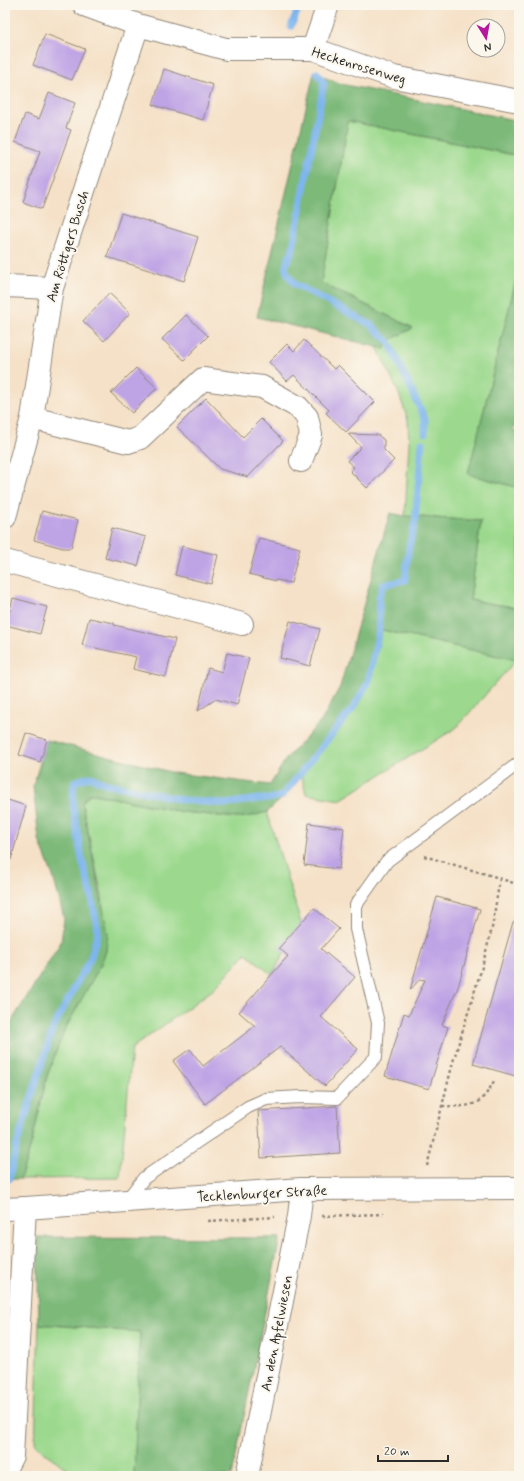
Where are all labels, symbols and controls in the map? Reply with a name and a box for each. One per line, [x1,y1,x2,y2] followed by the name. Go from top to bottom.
[466,18,506,58] north arrow
[483,39,493,54] text: N
[309,43,408,89] street label: Heckenrosenweg
[42,188,94,304] street label: Am Röttgers Busch
[196,1182,328,1208] street label: Tecklenburger Straße
[257,1274,298,1393] street label: An den Apfelwiesen
[378,1437,448,1463] scale bar
[384,1444,410,1460] text: 20 m

